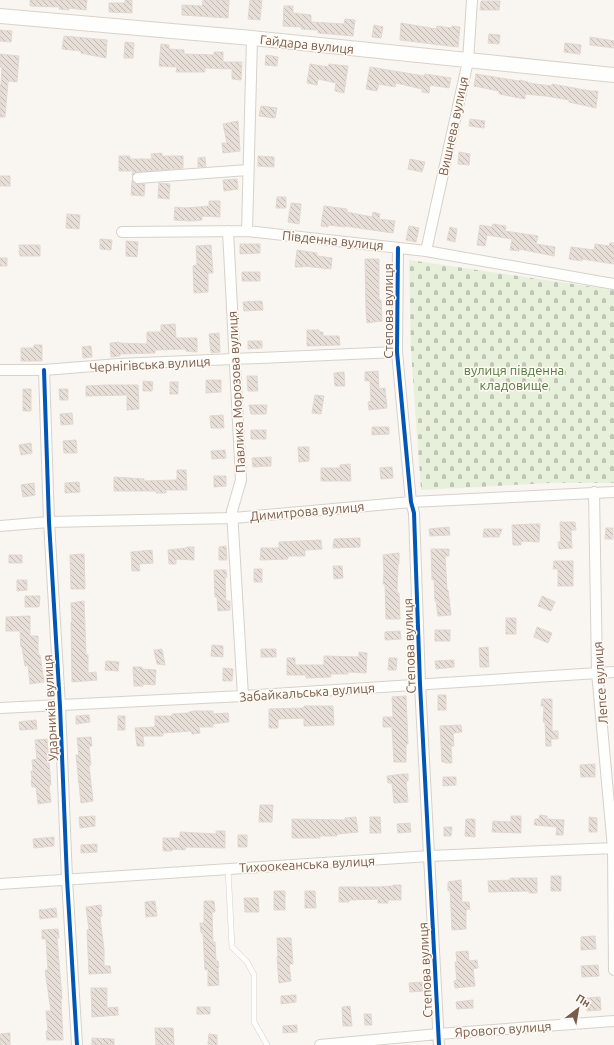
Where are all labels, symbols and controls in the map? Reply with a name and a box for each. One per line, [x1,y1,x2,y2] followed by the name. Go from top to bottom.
[259,32,355,56] street label: Гайдара вулиця
[436,75,470,177] street label: Вишнева вулиця
[282,228,384,252] street label: Південна вулиця
[381,263,395,359] street label: Степова вулиця
[225,311,247,473] street label: Павлика Морозова вулиця
[89,354,211,374] street label: Чернігівська вулиця
[464,363,564,392] park label: вулиця південна кладовище
[249,499,365,523] street label: Димитрова вулиця
[400,598,418,694] street label: Степова вулиця
[590,641,610,725] street label: Лепсе вулиця
[40,654,60,762] street label: Ударників вулиця
[239,680,375,704] street label: Забайкальська вулиця
[239,853,375,875] street label: Тихоокеанська вулиця
[416,922,434,1018] street label: Степова вулиця
[558,989,598,1029] north arrow
[574,992,592,1009] text: Пн
[454,1019,552,1039] street label: Ярового вулиця

